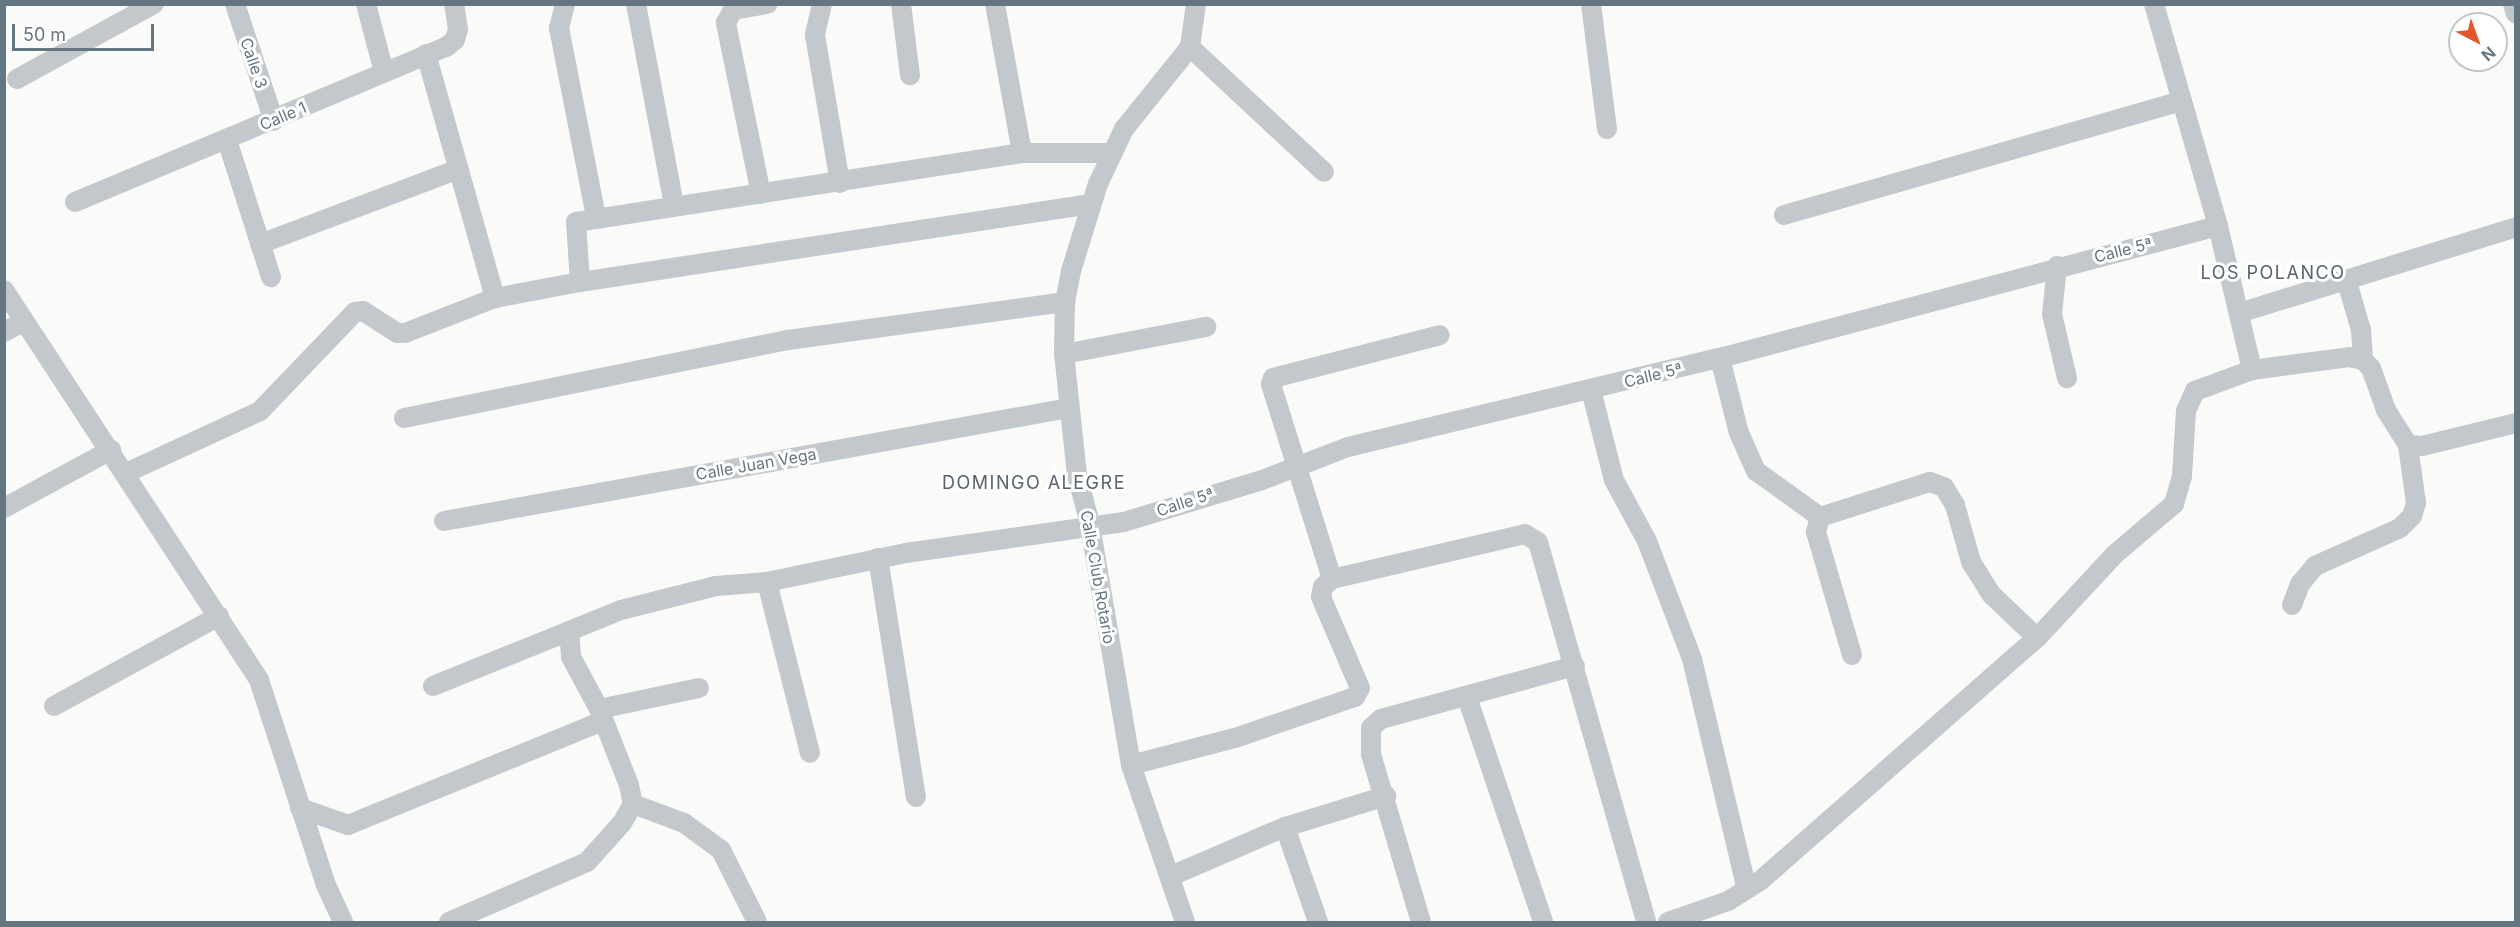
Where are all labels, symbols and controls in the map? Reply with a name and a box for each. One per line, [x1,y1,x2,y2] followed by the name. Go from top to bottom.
[15,12,158,50] scale bar
[2448,12,2508,72] north arrow
[23,24,66,45] text: 50 m
[236,35,272,91] street label: Calle 3
[2477,43,2500,66] text: N
[257,98,309,134] street label: Calle 1
[2092,234,2154,266] street label: Calle 5ª
[2201,262,2345,284] district label: LOS POLANCO
[1622,359,1684,391] street label: Calle 5ª
[694,444,818,484] street label: Calle Juan Vega
[942,472,1126,494] district label: DOMINGO ALEGRE
[1154,484,1216,520] street label: Calle 5ª
[1077,509,1119,645] street label: Calle Club Rotario

